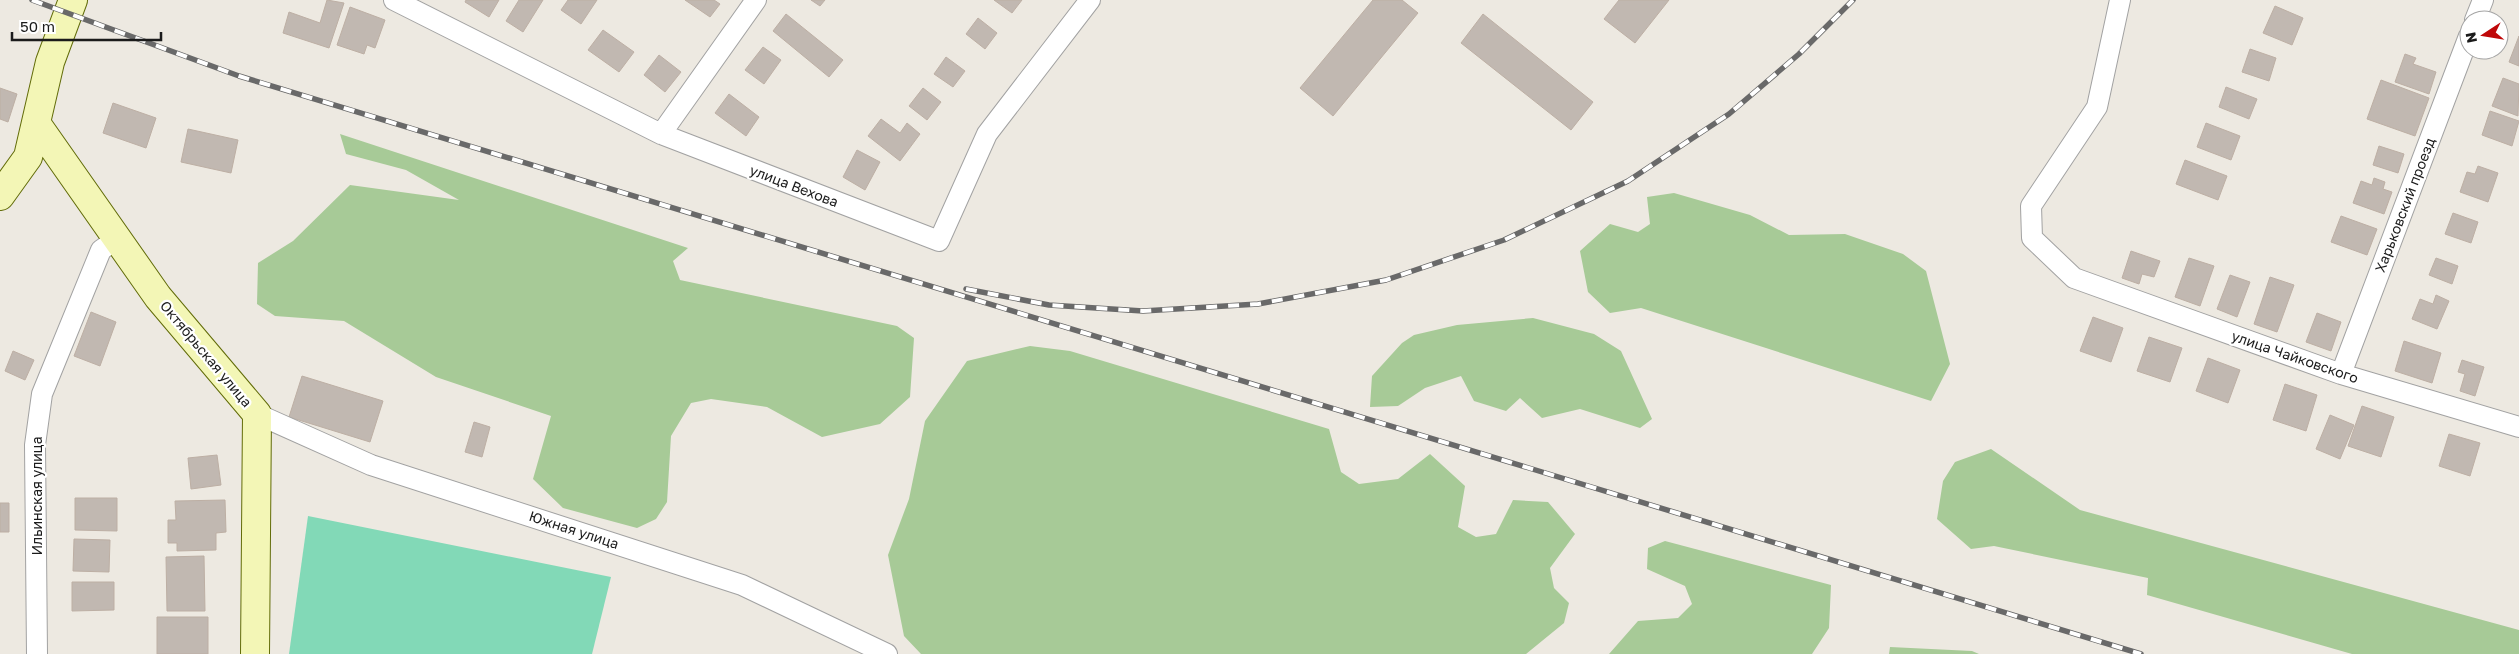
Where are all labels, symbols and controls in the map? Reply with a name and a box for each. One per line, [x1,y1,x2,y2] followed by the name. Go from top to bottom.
[12,10,161,42] scale bar
[2459,10,2509,60] north arrow
[20,17,55,35] text: 50 m
[2461,31,2480,45] text: N
[2371,135,2438,274] street label: Харьковский проезд
[748,161,841,210] street label: улица Вехова
[157,297,256,410] street label: Октябрьская улица
[2230,327,2361,386] street label: улица Чайковского
[28,436,45,556] street label: Ильинская улица
[527,507,621,552] street label: Южная улица

